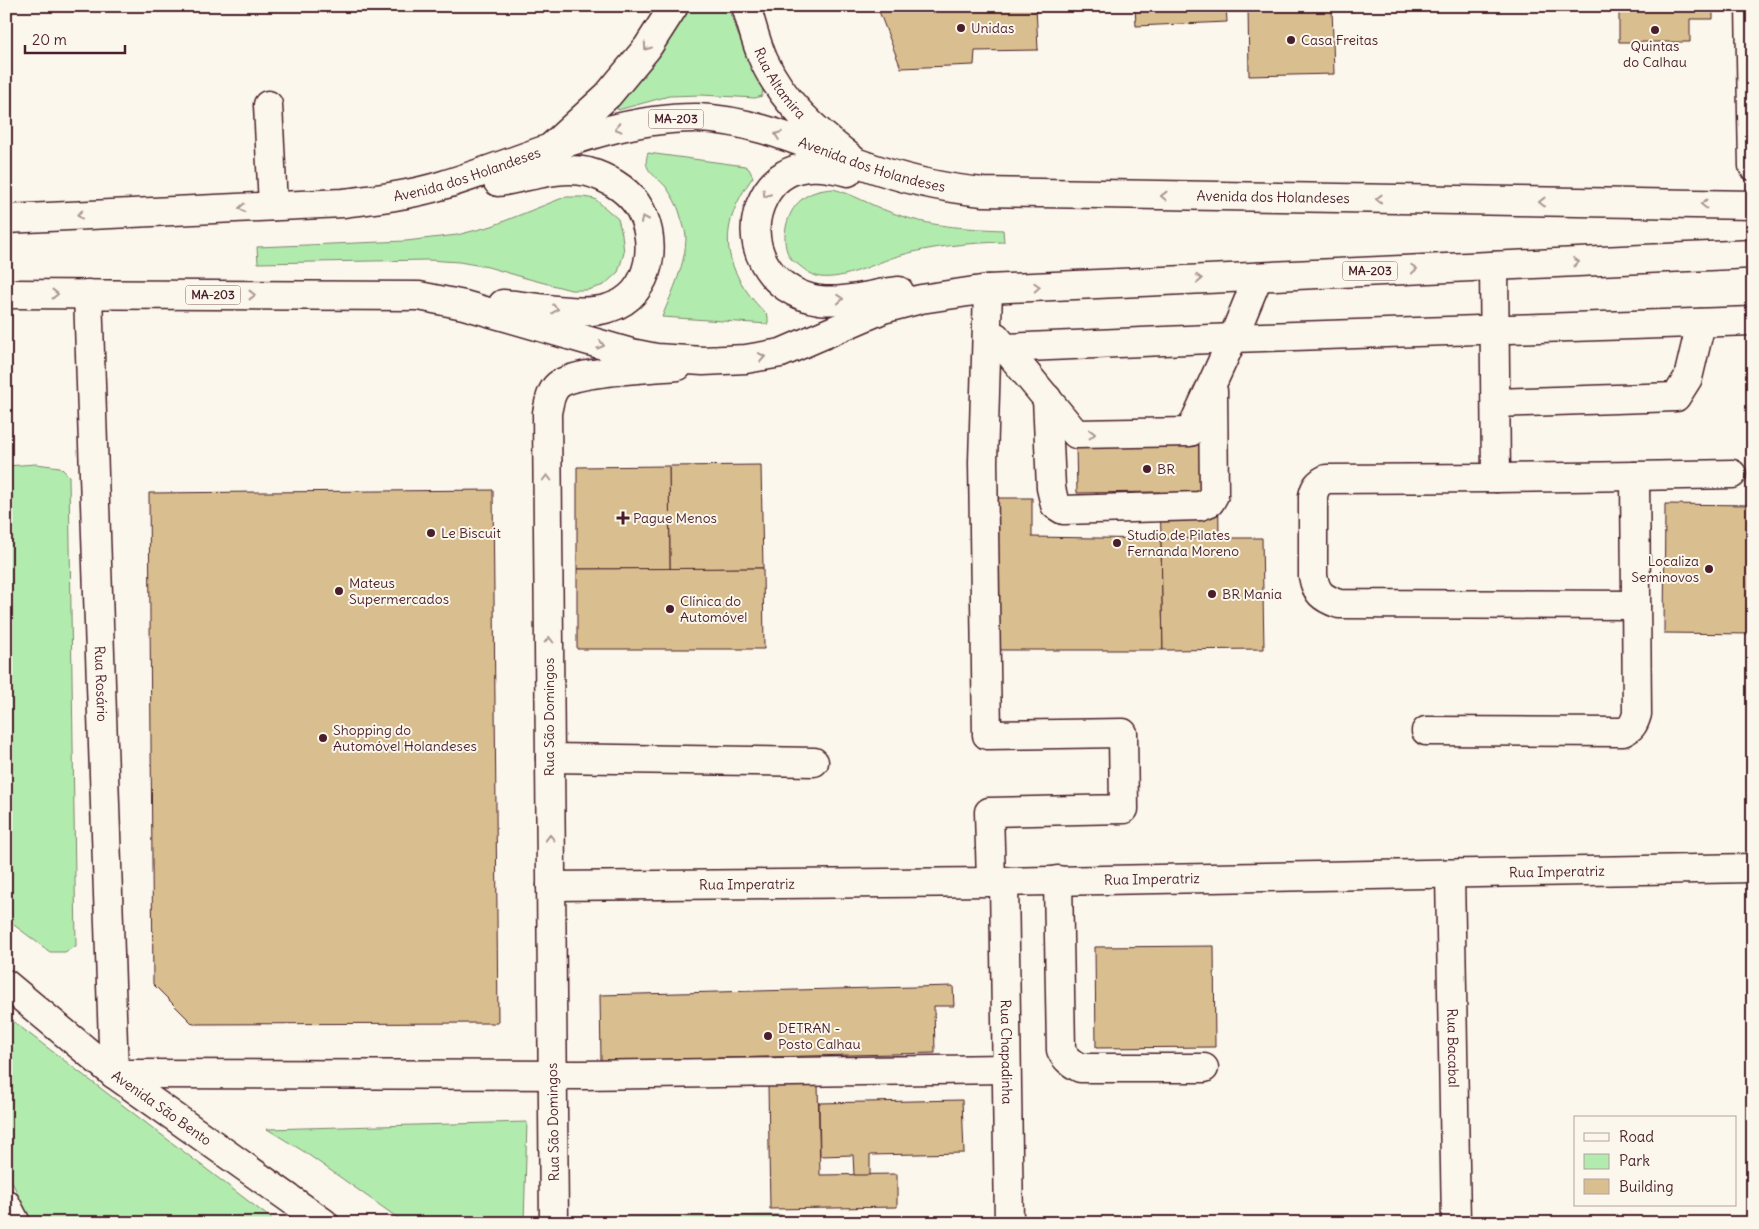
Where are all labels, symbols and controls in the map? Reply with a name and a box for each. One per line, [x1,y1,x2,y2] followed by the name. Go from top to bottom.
[971,19,1014,37] place label: Unidas
[25,22,125,54] scale bar
[955,22,967,34] marker: Unidas
[1649,24,1661,36] marker: Quintas do Calhau
[32,30,67,49] text: 20 m
[1301,31,1378,49] place label: Casa Freitas
[1285,34,1297,46] marker: Casa Freitas
[1623,37,1687,71] place label: Quintas do Calhau
[644,41,653,51] one-way arrow
[750,45,810,123] street label: Rua Altamira
[648,110,704,128] road number: MA-203
[614,122,623,133] one-way arrow
[774,131,783,141] one-way arrow
[796,133,947,196] street label: Avenida dos Holandeses
[392,143,543,205] street label: Avenida dos Holandeses
[1197,187,1350,207] street label: Avenida dos Holandeses
[763,189,772,198] one-way arrow
[1160,191,1168,201] one-way arrow
[1375,194,1383,205] one-way arrow
[1537,197,1545,207] one-way arrow
[1700,199,1708,210] one-way arrow
[238,202,246,213] one-way arrow
[75,210,83,221] one-way arrow
[640,216,650,225] one-way arrow
[1572,257,1580,267] one-way arrow
[1342,262,1398,280] road number: MA-203
[1410,264,1418,275] one-way arrow
[1195,274,1203,285] one-way arrow
[1033,281,1041,292] one-way arrow
[186,286,240,304] road number: MA-203
[52,289,59,299] one-way arrow
[249,290,257,300] one-way arrow
[837,294,845,305] one-way arrow
[551,303,559,314] one-way arrow
[596,340,605,350] one-way arrow
[757,352,766,362] one-way arrow
[1088,429,1096,439] one-way arrow
[1157,460,1175,478] place label: BR
[1141,463,1153,475] marker: BR
[542,473,553,481] one-way arrow
[633,509,717,527] place label: Pague Menos
[617,512,629,524] marker: Pague Menos
[441,524,501,542] place label: Le Biscuit
[1127,526,1239,560] place label: Studio de Pilates Fernanda Moreno
[425,527,437,539] marker: Le Biscuit
[1111,537,1123,549] marker: Studio de Pilates Fernanda Moreno
[1631,552,1699,586] place label: Localiza Seminovos
[1703,563,1715,575] marker: Localiza Seminovos
[349,574,449,608] place label: Mateus Supermercados
[333,585,345,597] marker: Mateus Supermercados
[1222,585,1282,603] place label: BR Mania
[1206,588,1218,600] marker: BR Mania
[680,592,747,626] place label: Clínica do Automóvel
[664,603,676,615] marker: Clínica do Automóvel
[544,636,554,644] one-way arrow
[91,645,111,722] street label: Rua Rosário
[540,658,558,776] street label: Rua São Domingos
[333,721,477,755] place label: Shopping do Automóvel Holandeses
[317,732,329,744] marker: Shopping do Automóvel Holandeses
[545,833,555,841] one-way arrow
[1509,862,1605,881] street label: Rua Imperatriz
[1104,869,1200,889] street label: Rua Imperatriz
[699,875,795,894] street label: Rua Imperatriz
[997,999,1016,1105] street label: Rua Chapadinha
[1443,1008,1463,1088] street label: Rua Bacabal
[778,1019,861,1053] place label: DETRAN - Posto Calhau
[762,1030,774,1042] marker: DETRAN - Posto Calhau
[543,1063,563,1181] street label: Rua São Domingos
[108,1066,215,1149] street label: Avenida São Bento
[1574,1116,1736,1206] legend
[1619,1127,1654,1146] text: Road
[1619,1151,1650,1170] text: Park
[1619,1177,1674,1196] text: Building

